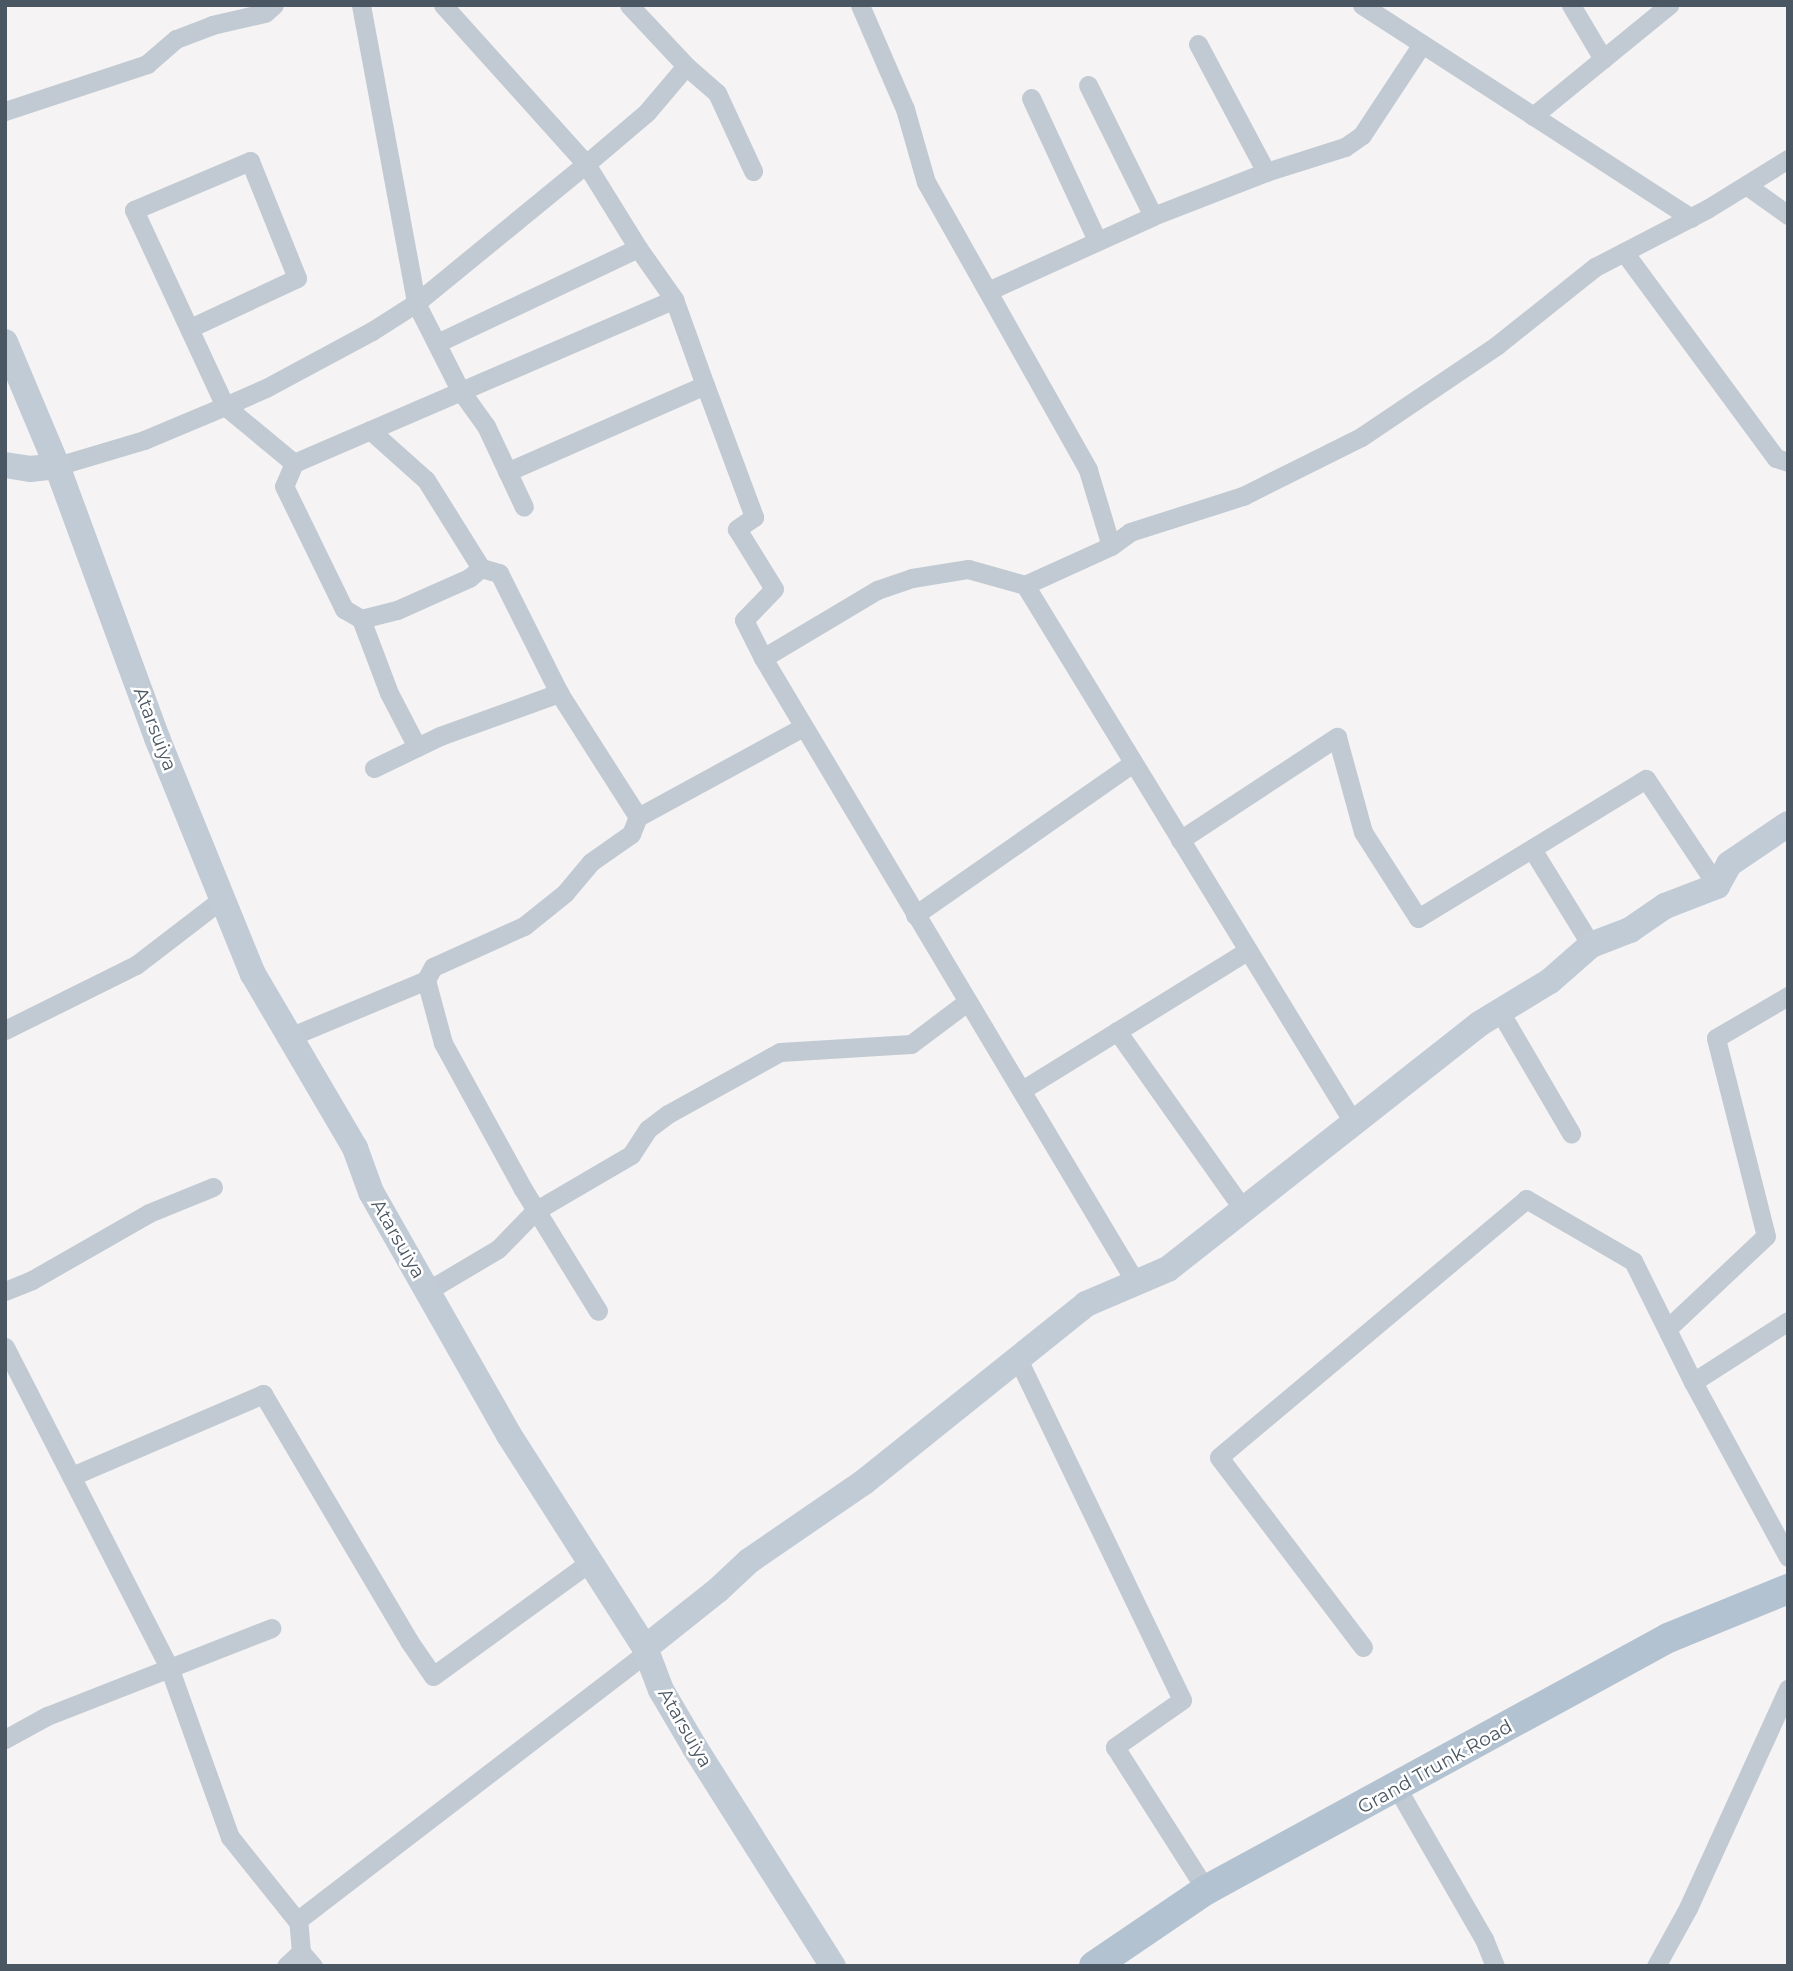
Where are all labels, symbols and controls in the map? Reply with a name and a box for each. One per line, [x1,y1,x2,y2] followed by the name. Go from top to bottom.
[129,684,181,774] street label: Atarsuiya
[366,1195,430,1283] street label: Atarsuiya
[653,1684,717,1772] street label: Atarsuiya
[1354,1715,1516,1819] street label: Grand Trunk Road

